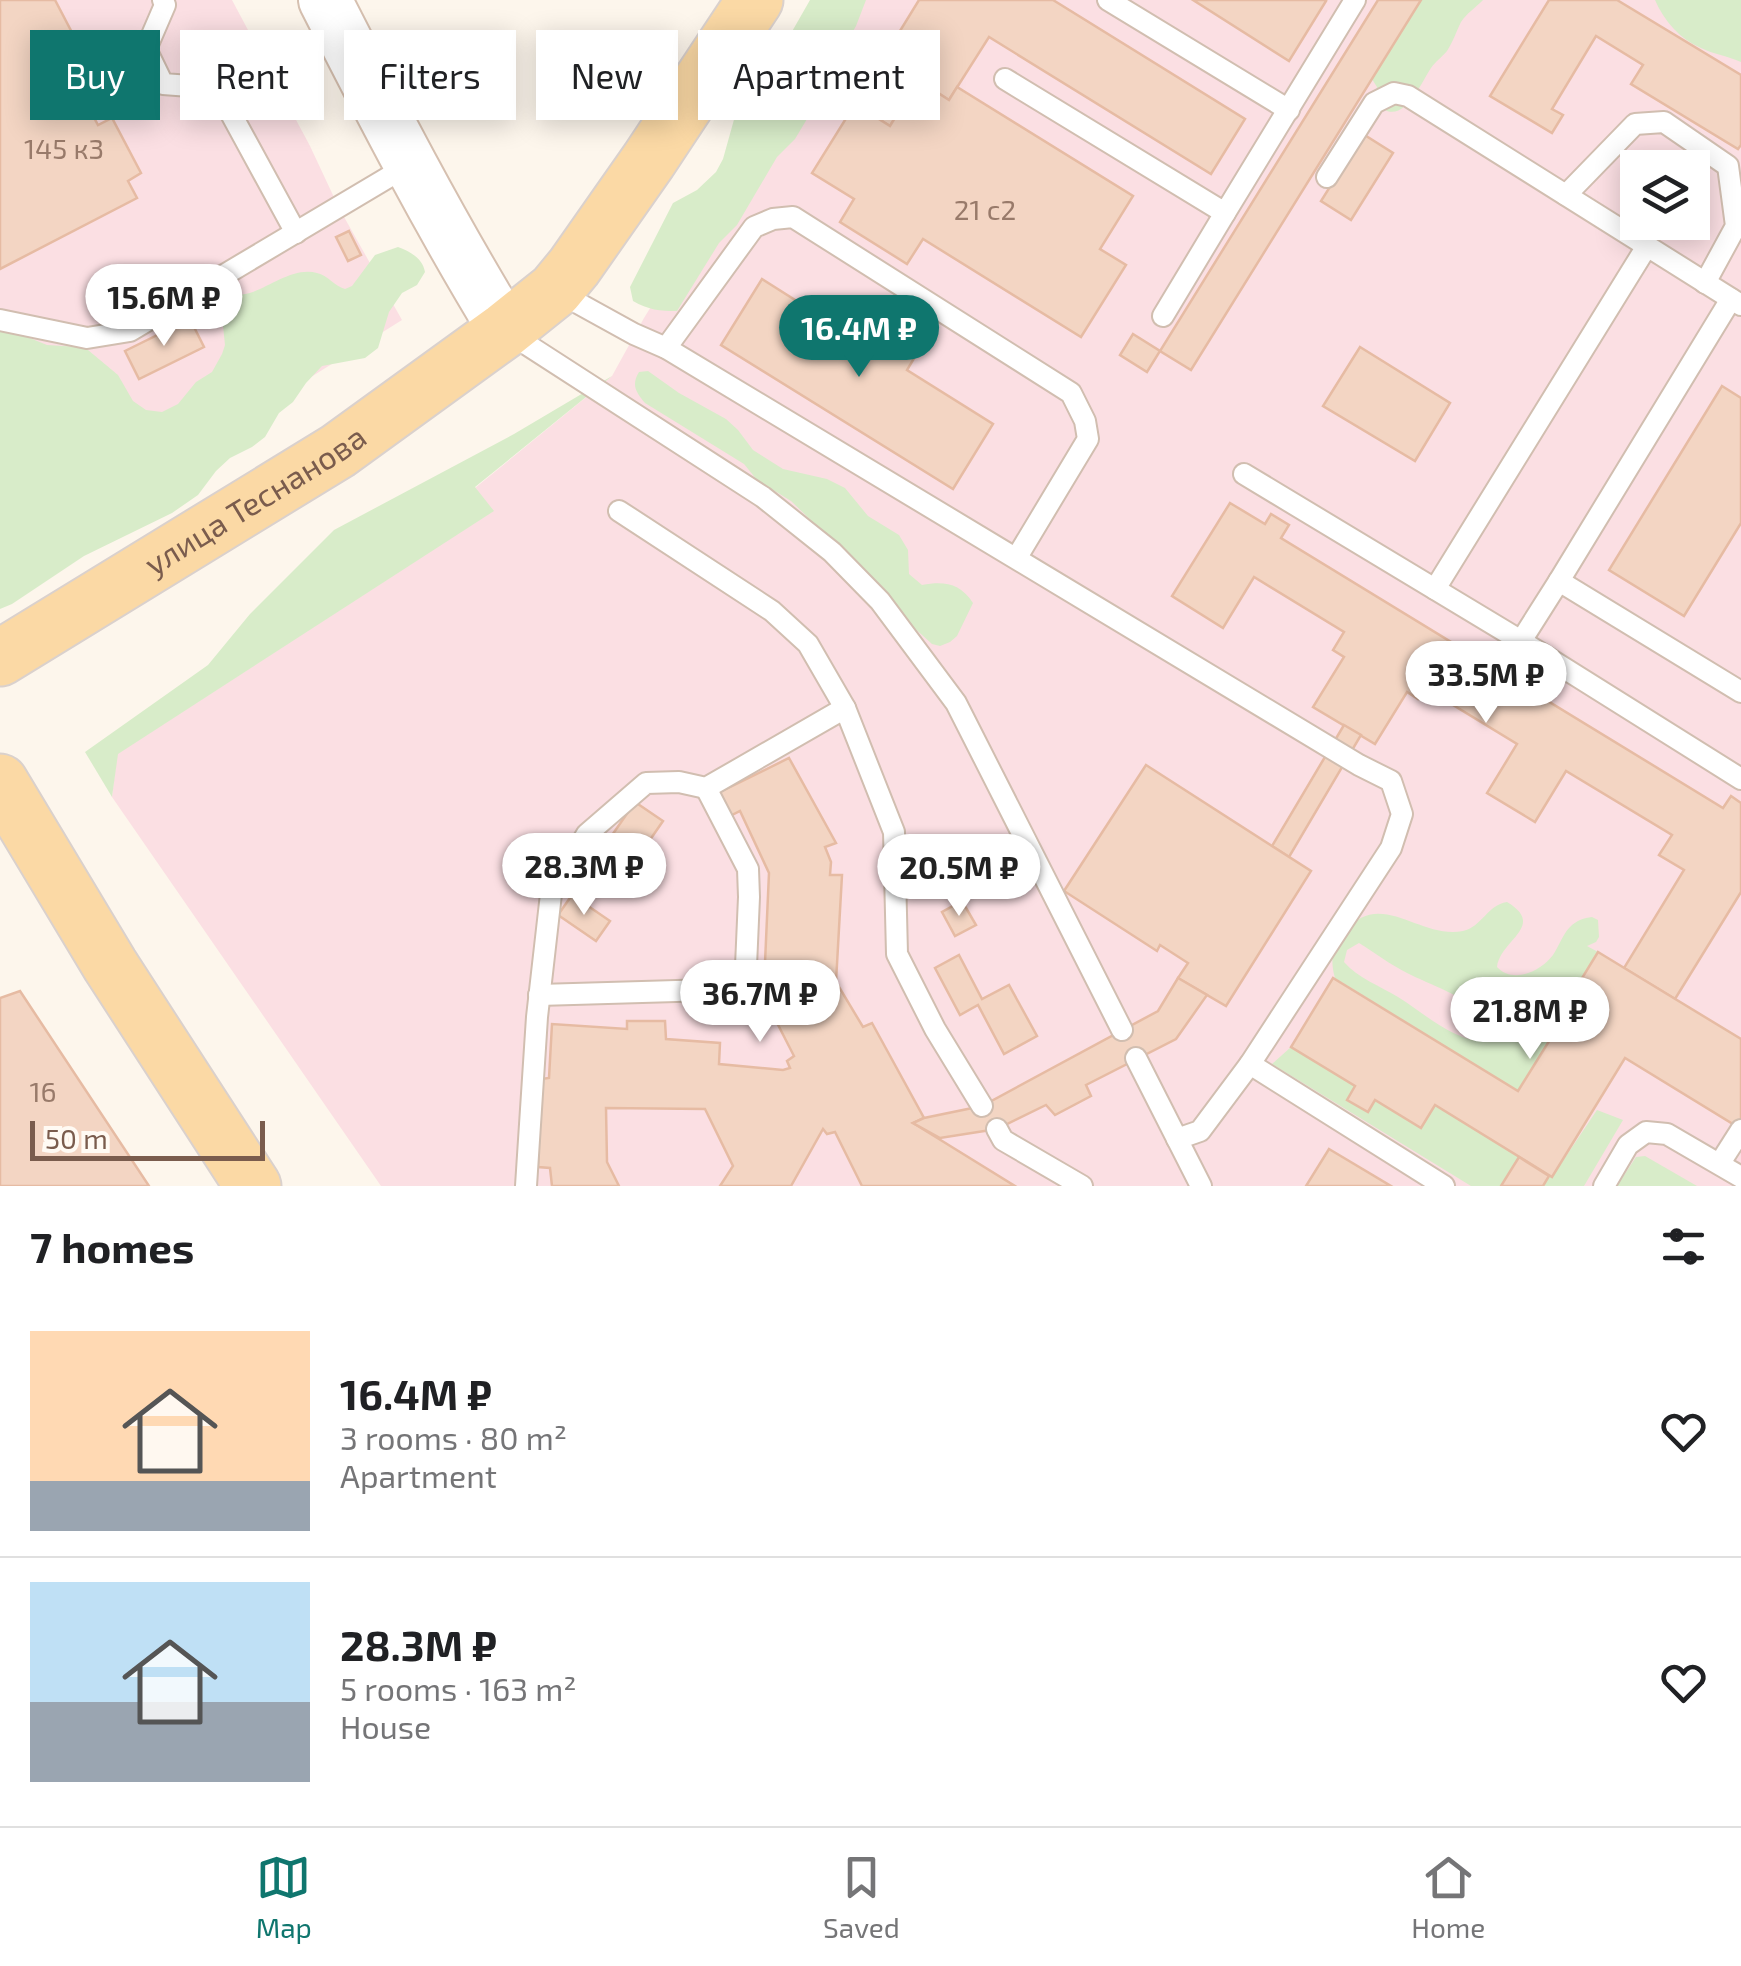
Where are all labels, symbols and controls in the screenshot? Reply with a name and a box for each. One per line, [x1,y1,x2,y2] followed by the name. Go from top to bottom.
[30,30,160,120] chip: Buy
[180,30,324,120] chip: Rent
[344,30,516,120] chip: Filters
[536,30,678,120] chip: New
[698,30,940,120] chip: Apartment
[24,131,104,165] house number: 145 к3
[1620,150,1710,240] map controls
[1620,150,1710,240] button: layers
[954,192,1016,226] house number: 21 с2
[72,264,256,349] pin: 15.6M ₽
[107,277,221,315] text: 15.6M ₽
[767,295,951,380] pin: 16.4M ₽
[801,308,917,346] text: 16.4M ₽
[137,416,372,583] street label: улица Теснанова
[1394,641,1578,726] pin: 33.5M ₽
[1428,654,1544,692] text: 33.5M ₽
[492,833,676,918] pin: 28.3M ₽
[867,834,1051,919] pin: 20.5M ₽
[524,846,644,884] text: 28.3M ₽
[899,847,1019,885] text: 20.5M ₽
[668,960,852,1045] pin: 36.7M ₽
[702,973,818,1011] text: 36.7M ₽
[1438,977,1622,1062] pin: 21.8M ₽
[1472,990,1588,1028] text: 21.8M ₽
[29,1074,57,1108] house number: 16
[30,1116,265,1160] scale bar
[45,1121,108,1155] text: 50 m
[1656,1219,1711,1274] icon: filters
[30,1221,194,1271] text: 7 homes
[340,1368,492,1418] text: 16.4M ₽
[110,1371,230,1491] icon: home
[1656,1404,1711,1459] icon: heart
[340,1418,567,1456] text: 3 rooms · 80 m²
[340,1456,497,1494] text: Apartment
[340,1619,497,1669] text: 28.3M ₽
[110,1622,230,1742] icon: home
[1656,1655,1711,1710] icon: heart
[340,1669,576,1707] text: 5 rooms · 163 m²
[340,1707,431,1745] text: House
[256,1850,312,1944] tab: Map
[823,1850,900,1944] tab: Saved
[1411,1850,1485,1944] tab: Home

